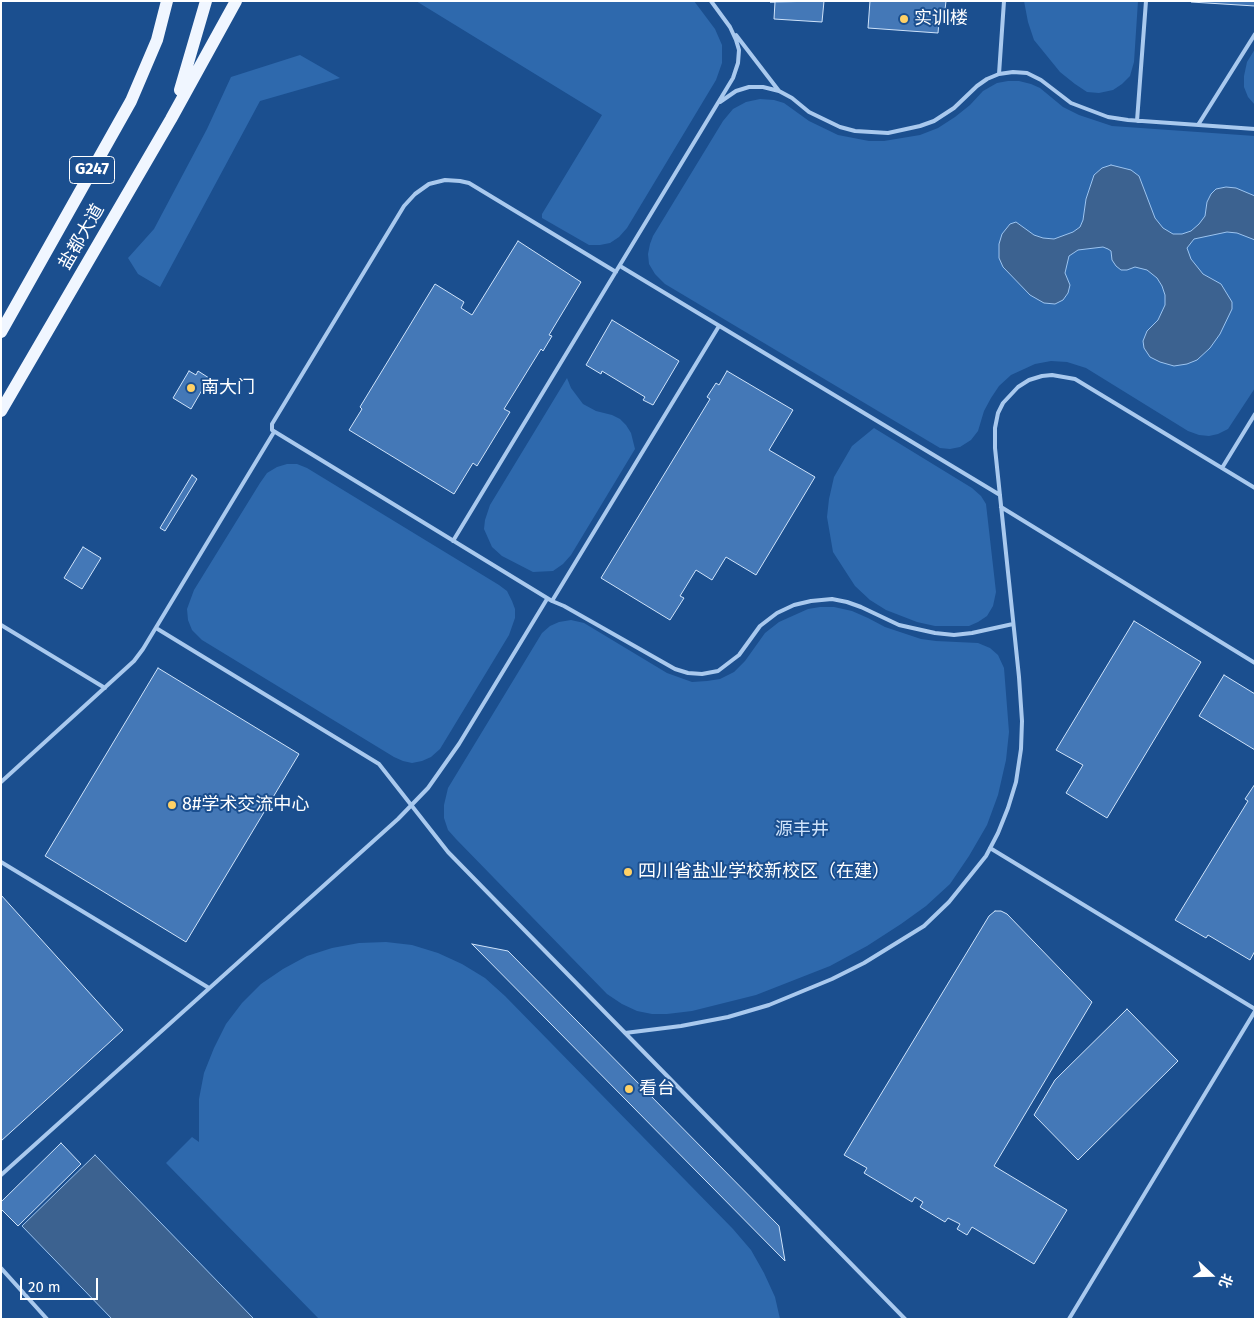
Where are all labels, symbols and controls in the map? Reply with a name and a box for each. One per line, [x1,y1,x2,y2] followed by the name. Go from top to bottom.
[914,8,968,30] place label: 实训楼
[898,13,910,25] marker: 实训楼
[70,156,114,184] road number: G247
[55,200,109,274] street label: 盐都大道
[201,377,255,399] place label: 南大门
[185,382,197,394] marker: 南大门
[182,794,309,816] place label: 8#学术交流中心
[166,799,178,811] marker: 8#学术交流中心
[775,819,829,841] park label: 源丰井
[638,861,890,883] place label: 四川省盐业学校新校区（在建）
[622,866,634,878] marker: 四川省盐业学校新校区（在建）
[639,1078,675,1100] place label: 看台
[623,1083,635,1095] marker: 看台
[1186,1250,1236,1300] north arrow
[22,1268,100,1300] scale bar
[1215,1271,1236,1290] text: 北
[28,1278,61,1296] text: 20 m

